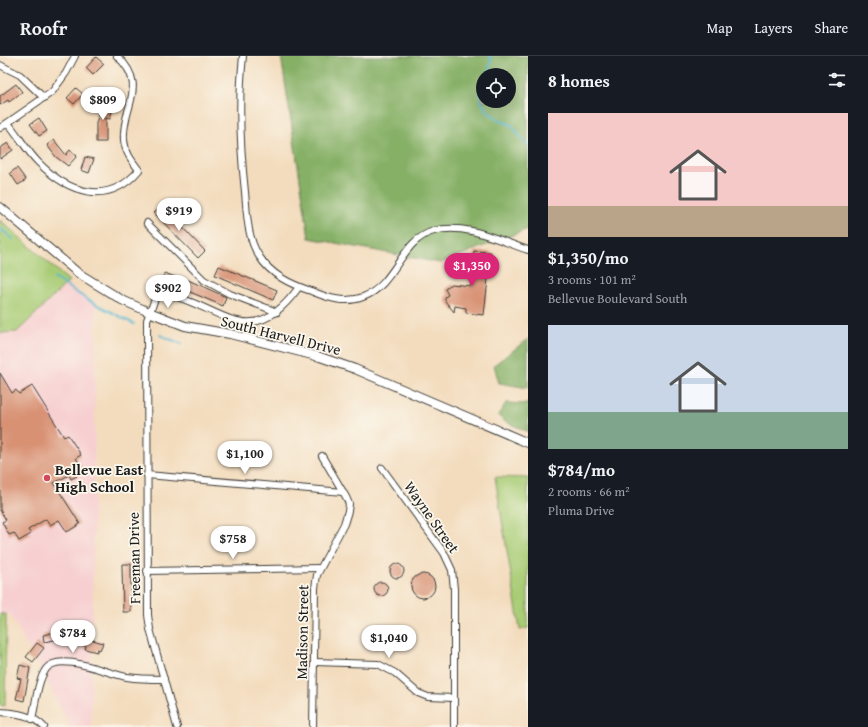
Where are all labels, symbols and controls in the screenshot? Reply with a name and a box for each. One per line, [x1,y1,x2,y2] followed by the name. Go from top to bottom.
[20,14,67,42] text: Roofr
[707,18,733,38] text: Map
[755,18,793,38] text: Layers
[815,18,848,38] text: Share
[476,68,516,108] map controls
[476,68,516,108] button: locate
[548,68,610,93] text: 8 homes
[826,69,848,91] icon: filters
[79,87,127,121] pin: $809
[90,90,116,109] text: $809
[662,139,734,211] icon: home
[155,198,203,232] pin: $919
[166,201,192,220] text: $919
[548,245,629,270] text: $1,350/mo
[439,253,505,287] pin: $1,350
[453,256,491,275] text: $1,350
[548,270,636,289] text: 3 rooms · 101 m²
[144,275,192,309] pin: $902
[155,278,181,297] text: $902
[548,289,687,308] text: Bellevue Boulevard South
[219,310,343,360] street label: South Harvell Drive
[662,351,734,423] icon: home
[212,441,278,475] pin: $1,100
[226,444,264,463] text: $1,100
[548,457,615,482] text: $784/mo
[55,459,143,497] place label: Bellevue East High School
[42,473,52,483] marker: Bellevue East High School
[399,477,465,558] street label: Wayne Street
[548,482,630,501] text: 2 rooms · 66 m²
[548,501,614,520] text: Pluma Drive
[123,512,145,604] street label: Freeman Drive
[209,526,257,560] pin: $758
[220,529,246,548] text: $758
[291,584,313,680] street label: Madison Street
[49,620,97,654] pin: $784
[60,623,86,642] text: $784
[356,625,422,659] pin: $1,040
[370,628,408,647] text: $1,040

